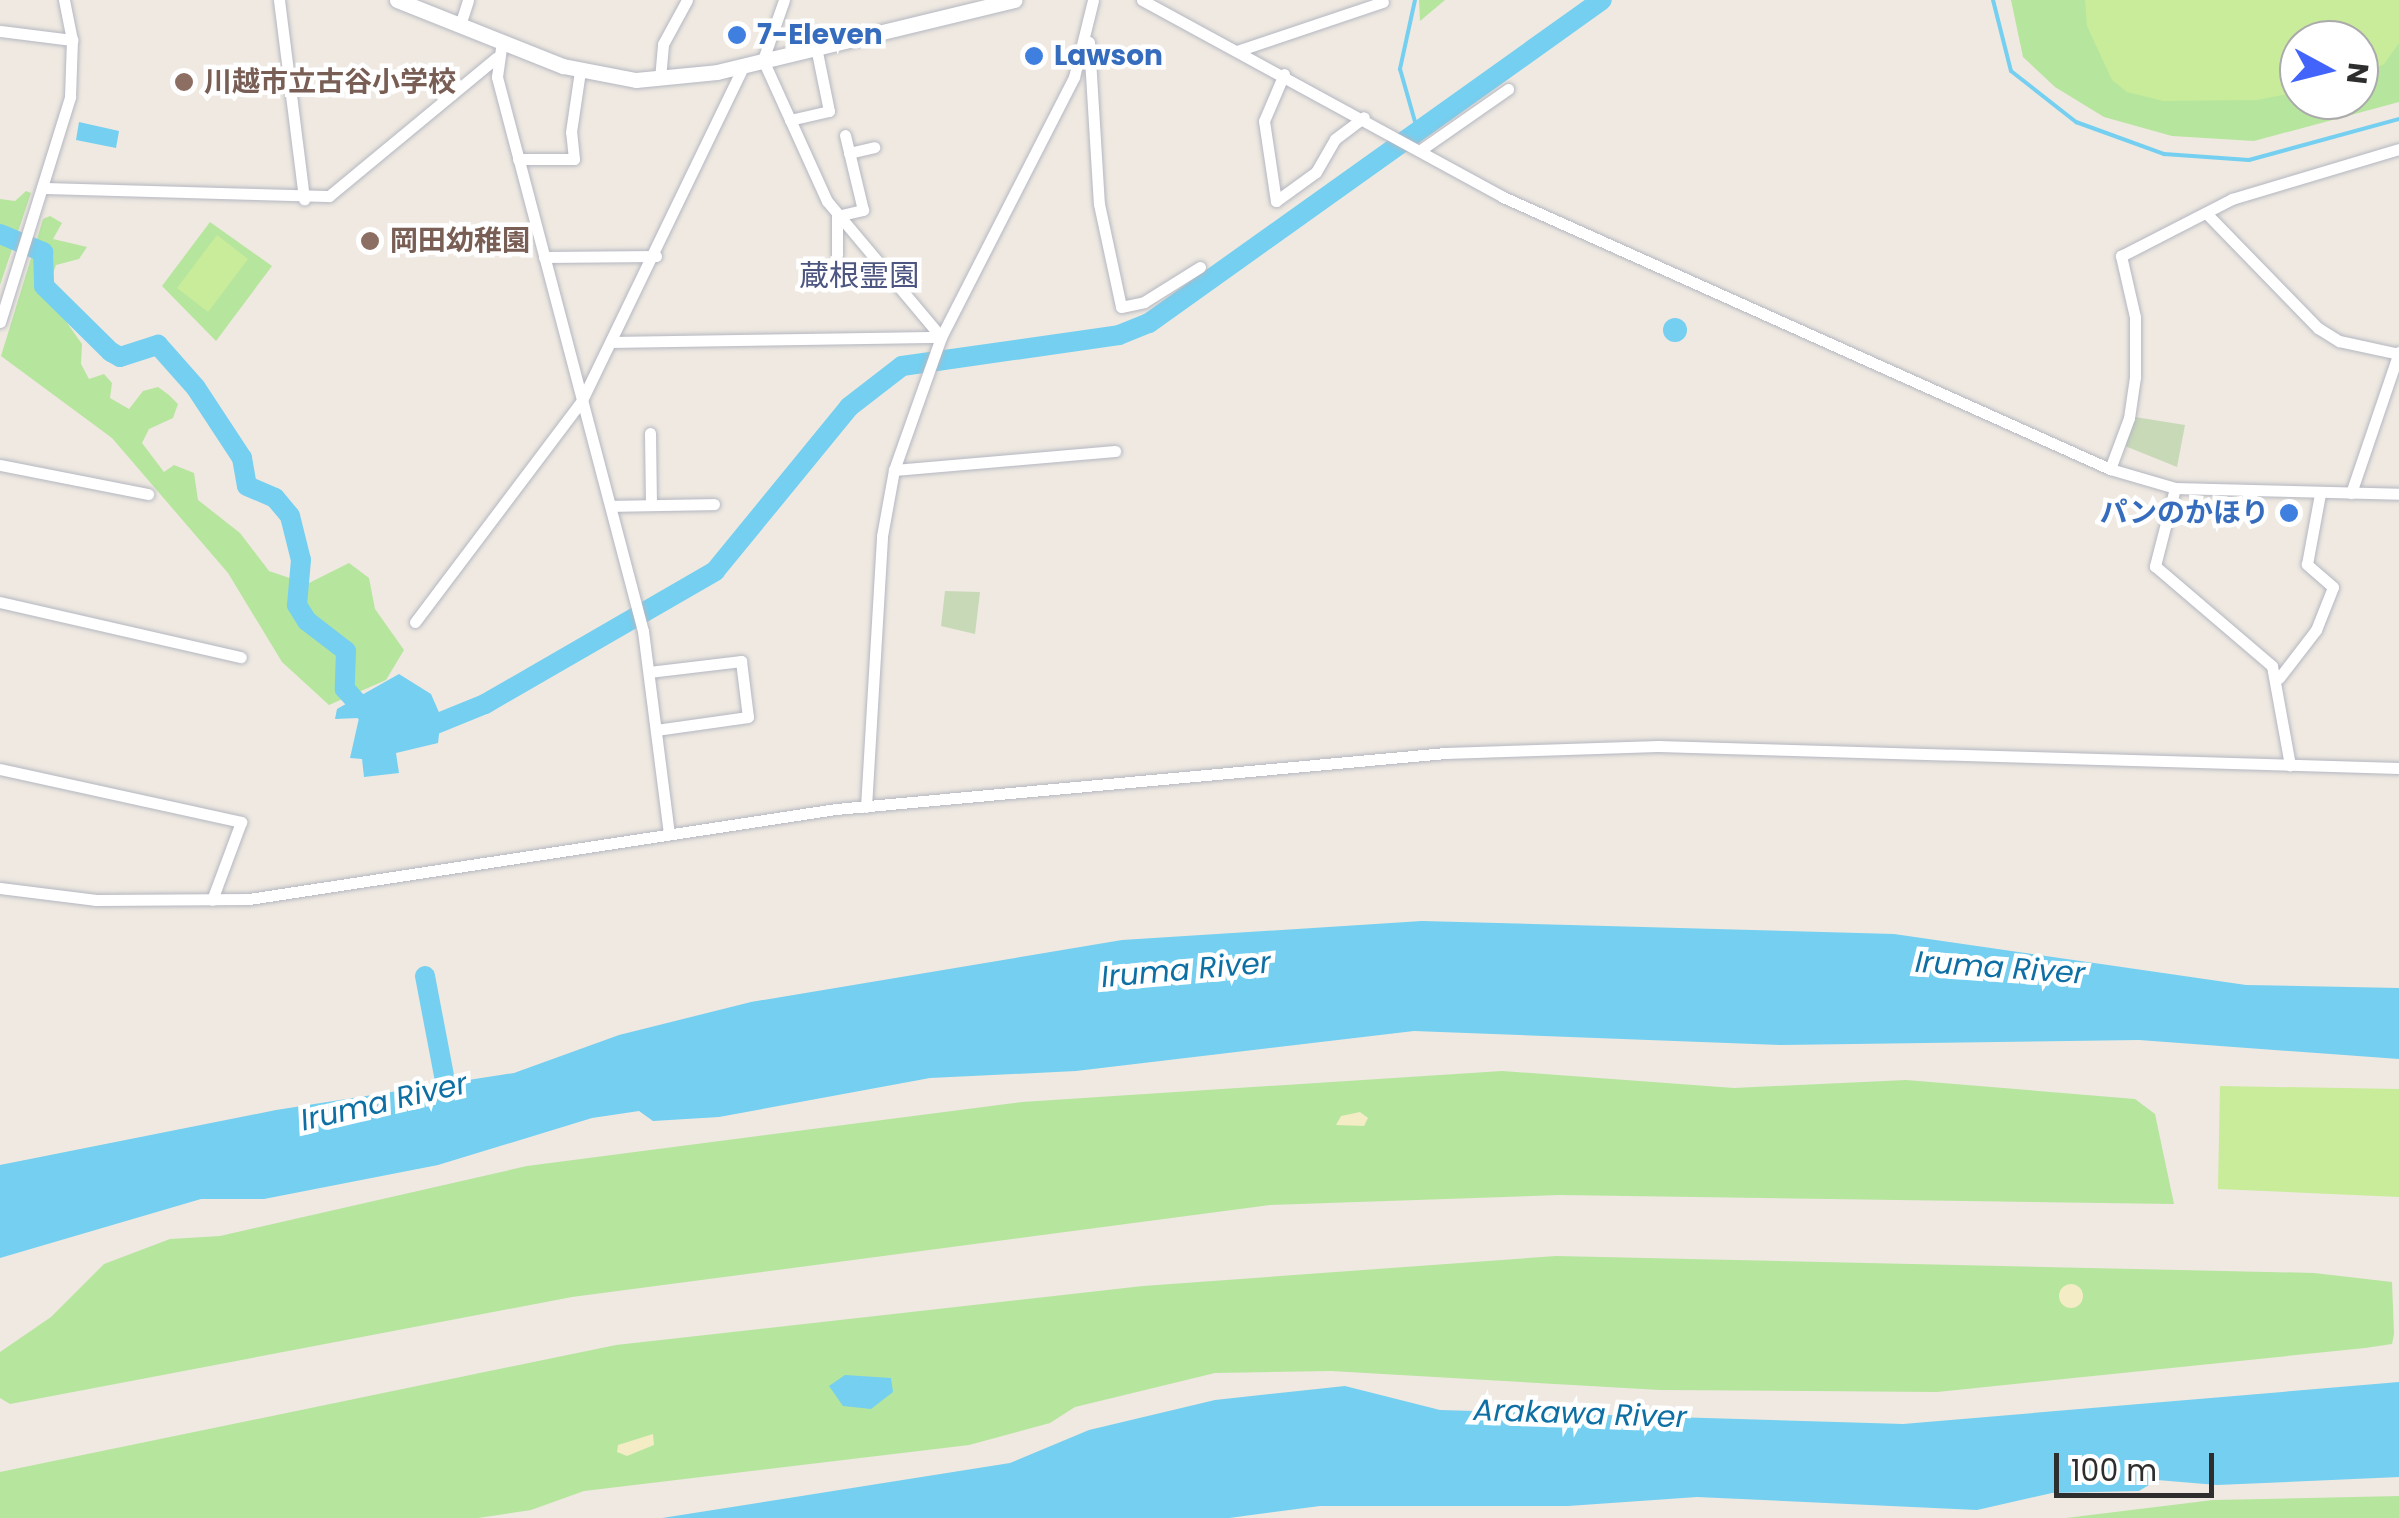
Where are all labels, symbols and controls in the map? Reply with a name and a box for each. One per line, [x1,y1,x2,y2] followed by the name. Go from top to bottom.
[757,18,883,52] place label: 7-Eleven
[2279,20,2379,120] north arrow
[726,24,748,46] marker: 7-Eleven
[1054,39,1163,73] place label: Lawson
[1023,45,1045,67] marker: Lawson
[2337,61,2378,86] text: N
[204,65,456,99] place label: 川越市立古谷小学校
[173,71,195,93] marker: 川越市立古谷小学校
[390,224,530,258] place label: 岡田幼稚園
[359,230,381,252] marker: 岡田幼稚園
[799,258,919,294] district label: 蔵根霊園
[2101,496,2269,530] place label: パンのかほり
[2278,502,2300,524] marker: パンのかほり
[1914,944,2086,992] water label: Iruma River
[1100,945,1272,995] water label: Iruma River
[297,1065,471,1139] water label: Iruma River
[1473,1392,1687,1436] water label: Arakawa River
[2059,1433,2219,1495] scale bar
[2071,1449,2157,1492] text: 100 m

